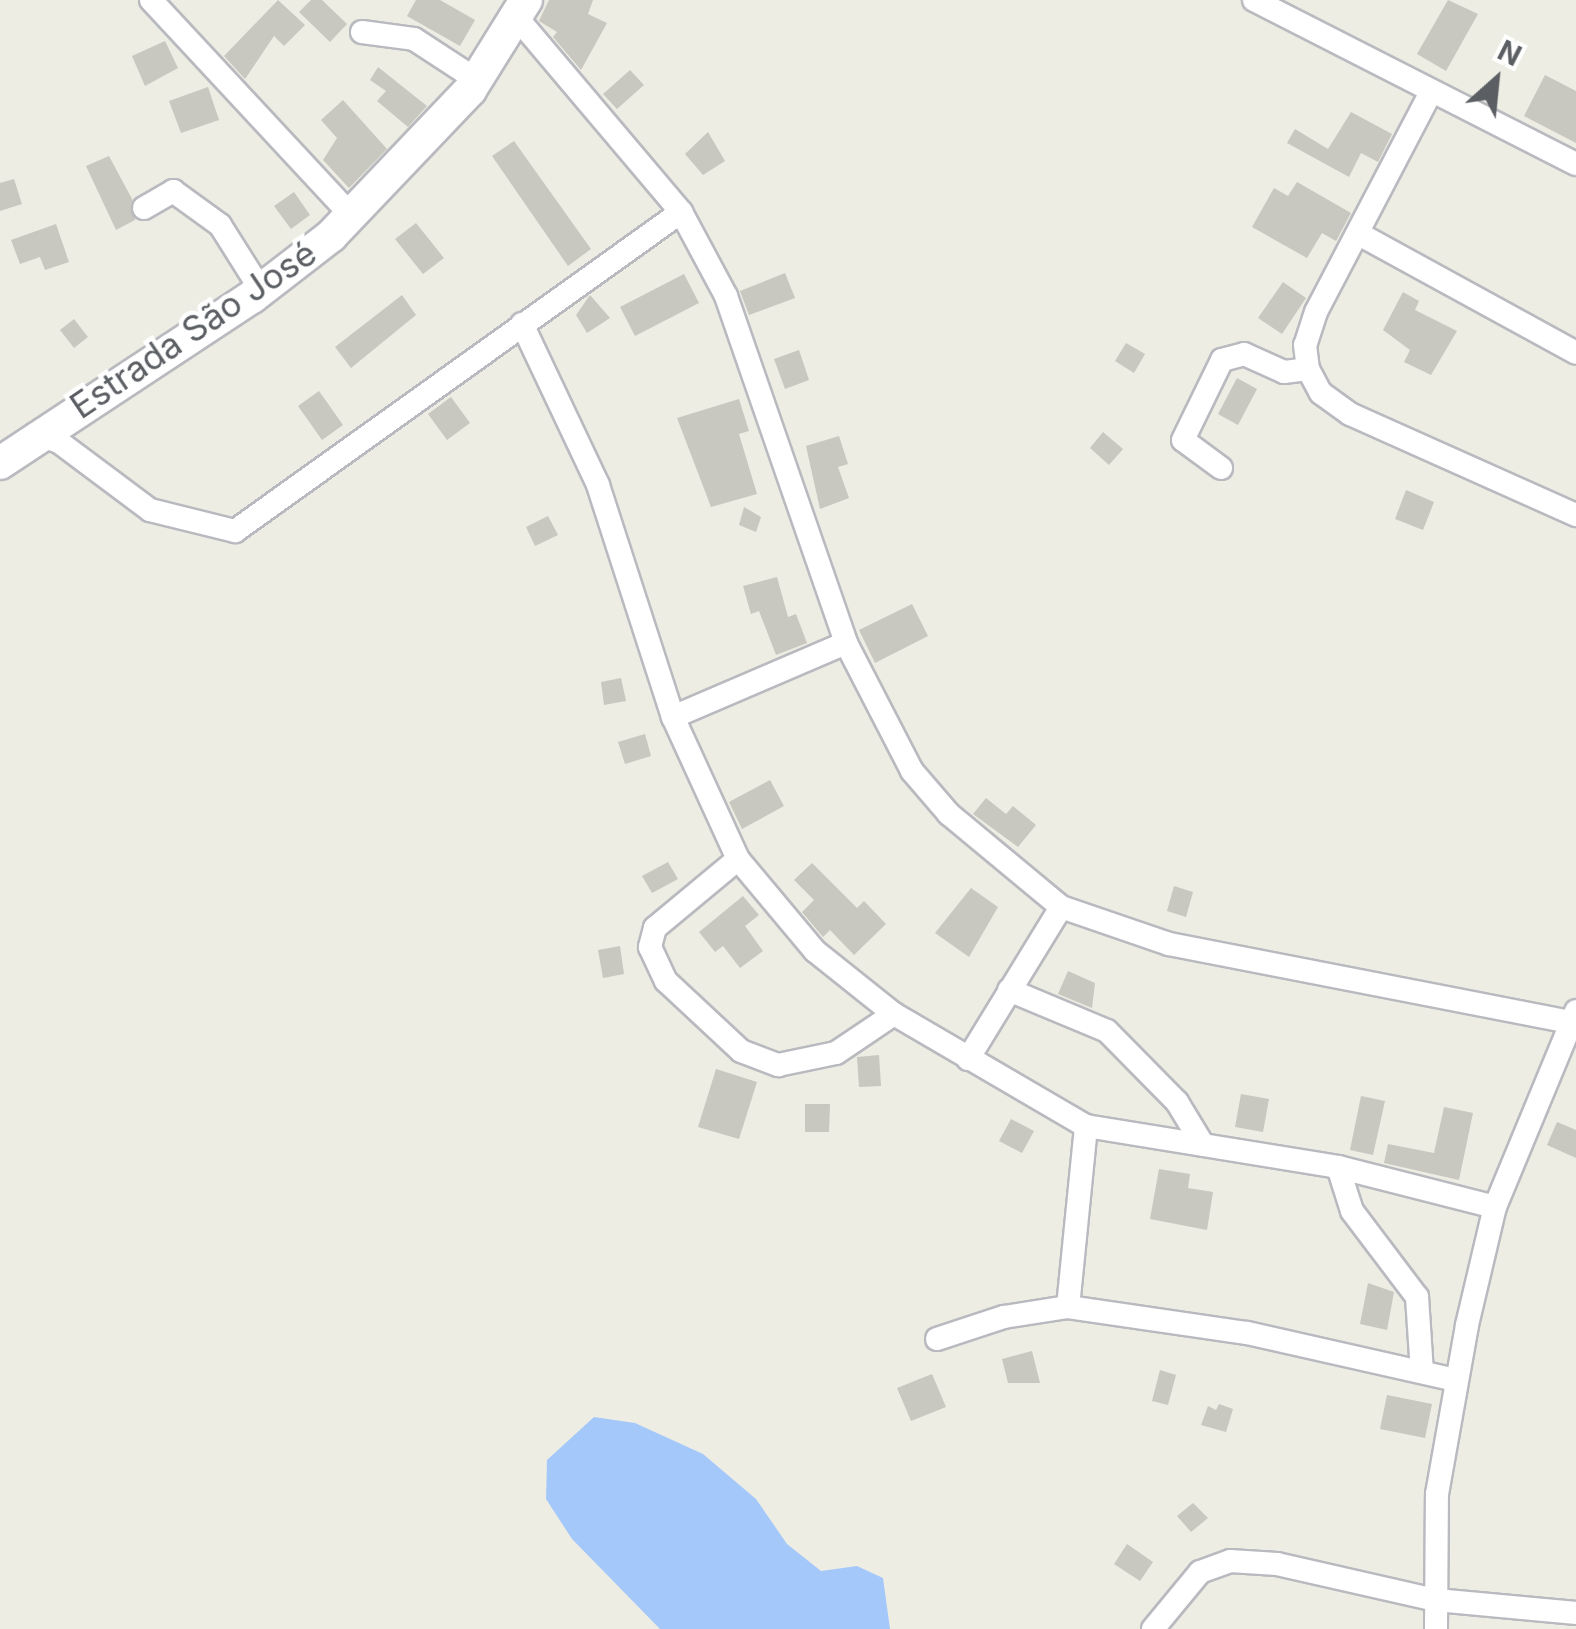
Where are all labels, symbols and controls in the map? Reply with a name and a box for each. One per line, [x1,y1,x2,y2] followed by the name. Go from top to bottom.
[1446,30,1546,130] north arrow
[1492,33,1527,73] text: N
[62,231,324,427] street label: Estrada São José

